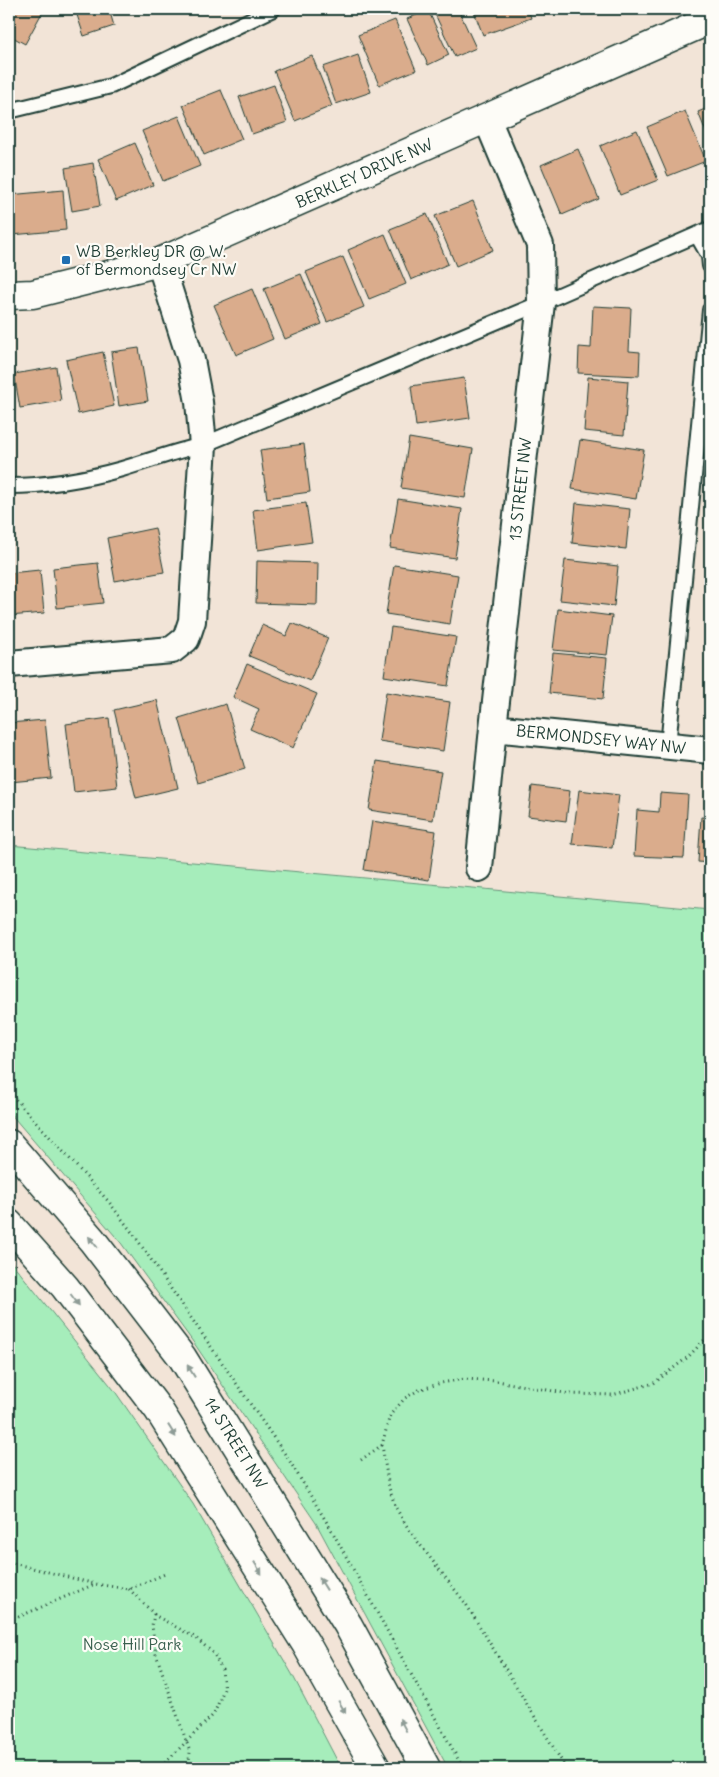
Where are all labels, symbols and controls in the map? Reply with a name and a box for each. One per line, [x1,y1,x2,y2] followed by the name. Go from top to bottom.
[292,134,436,212] street label: BERKLEY DRIVE NW
[76,241,237,279] place label: WB Berkley DR @ W. of Bermondsey Cr NW
[60,254,72,266] marker: WB Berkley DR @ W. of Bermondsey Cr NW
[505,436,535,541] street label: 13 STREET NW
[515,720,687,758] street label: BERMONDSEY WAY NW
[88,1236,99,1249] one-way arrow
[70,1293,80,1307] one-way arrow
[186,1365,196,1378] one-way arrow
[200,1394,272,1492] street label: 14 STREET NW
[167,1424,176,1437] one-way arrow
[254,1562,263,1575] one-way arrow
[318,1577,327,1591] one-way arrow
[83,1634,181,1654] park label: Nose Hill Park
[338,1700,346,1715] one-way arrow
[398,1719,407,1732] one-way arrow

